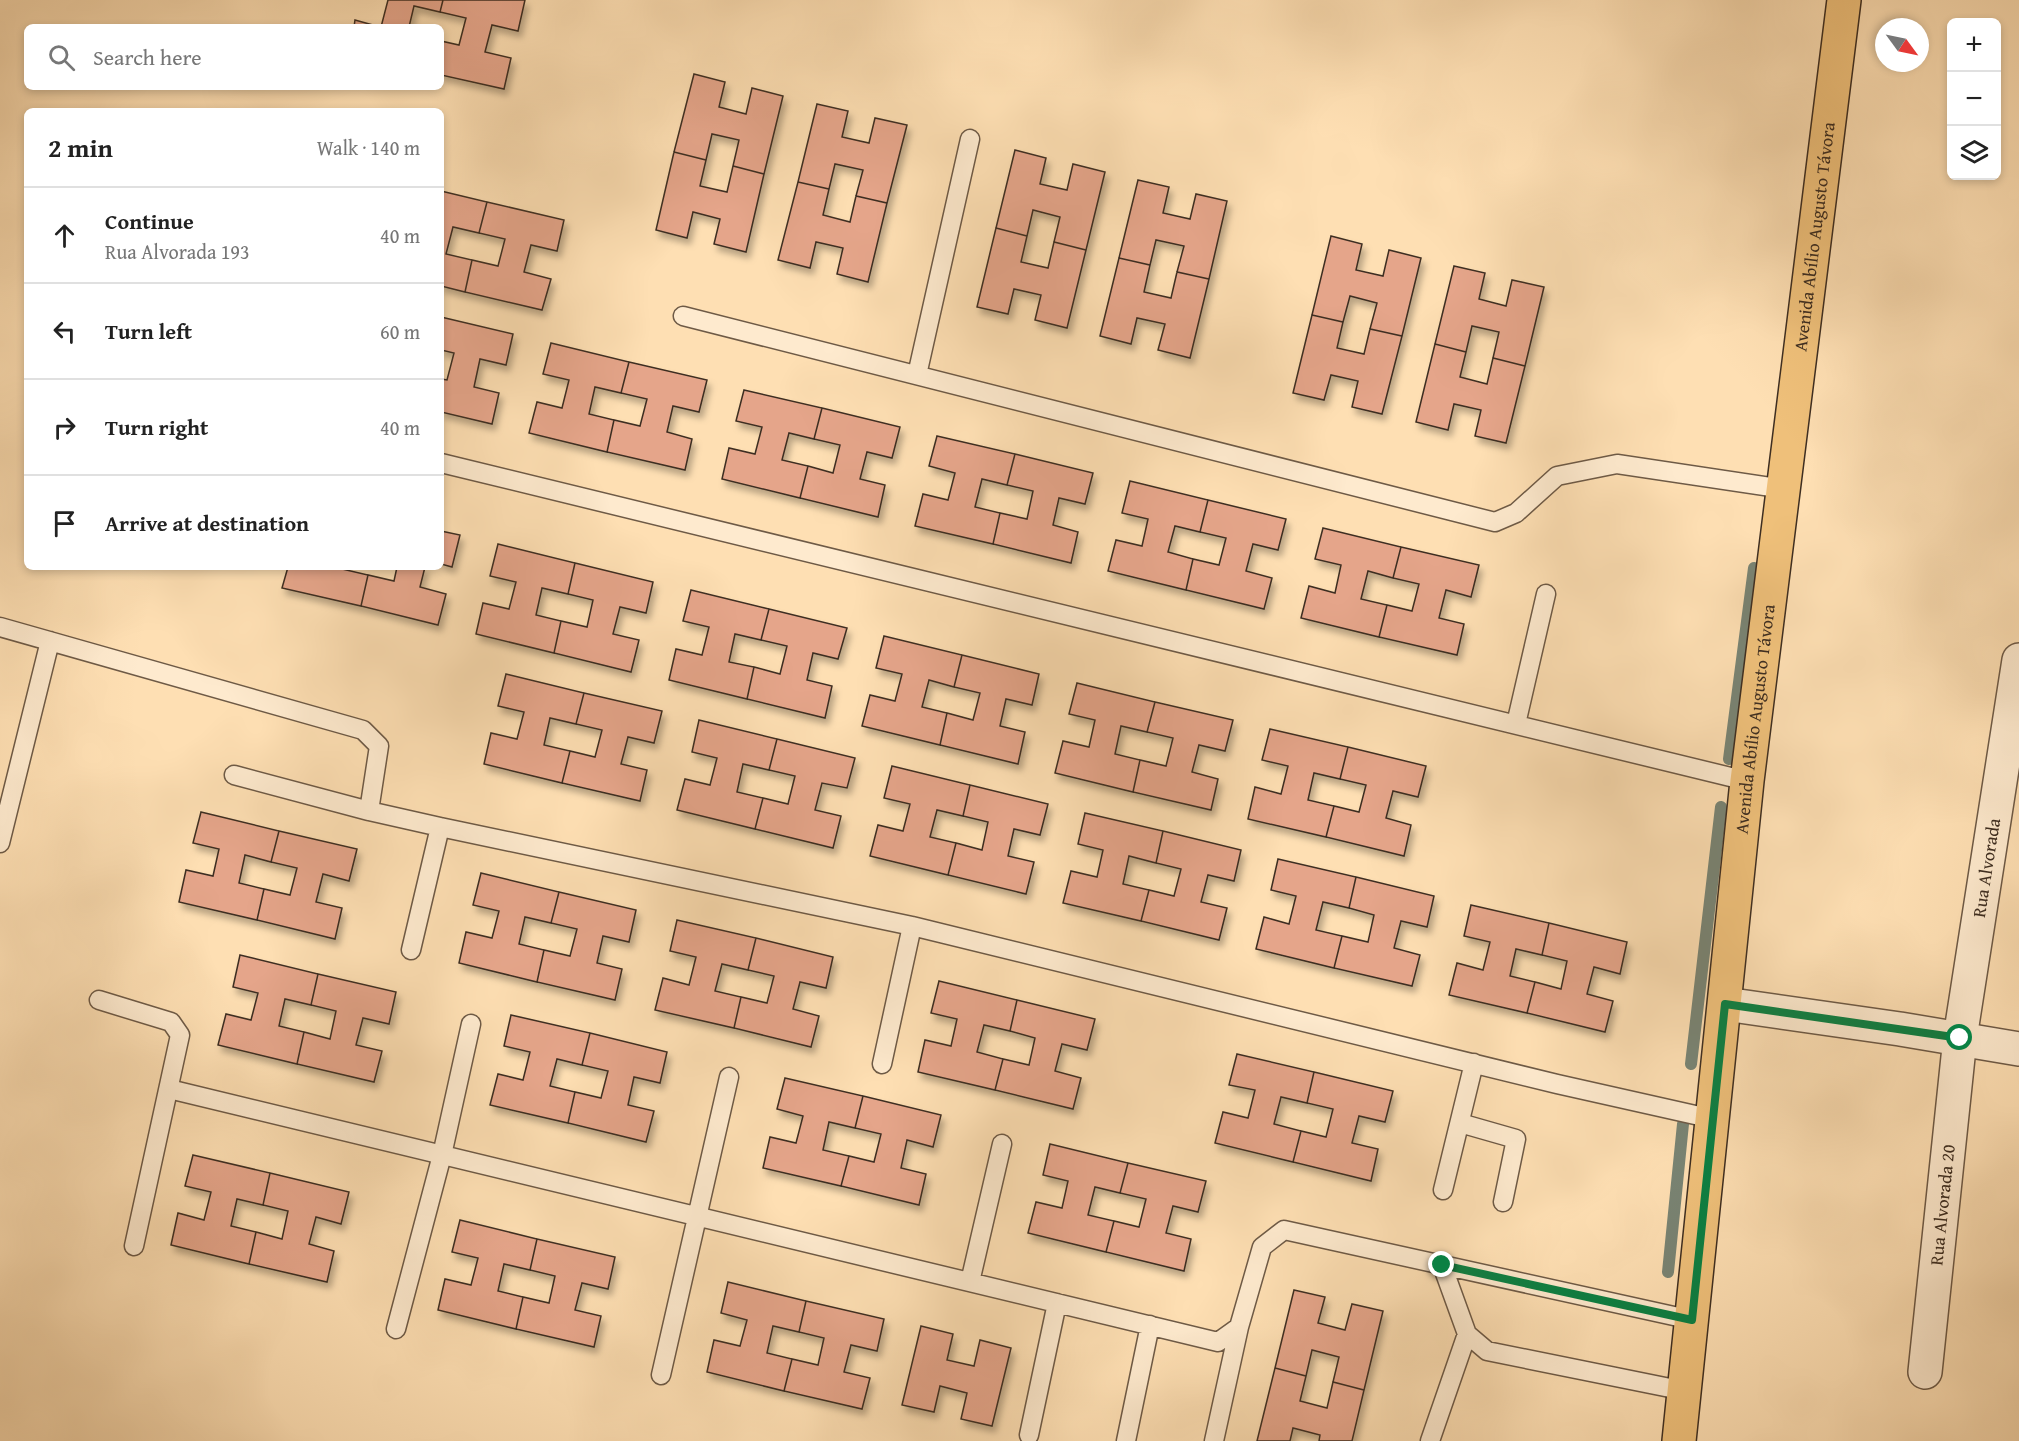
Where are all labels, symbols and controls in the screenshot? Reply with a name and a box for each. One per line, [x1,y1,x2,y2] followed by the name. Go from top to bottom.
[1875,18,1929,72] north arrow
[1947,18,2001,180] map controls
[1947,18,2001,72] button: +
[24,24,444,90] search box
[45,41,78,74] icon: search
[93,41,202,73] text: Search here
[1947,72,2001,126] button: −
[1786,120,1842,353] street label: Avenida Abílio Augusto Távora
[1947,126,2001,180] button: layers
[48,128,113,167] text: 2 min
[317,133,420,162] text: Walk · 140 m
[105,205,194,237] text: Continue
[48,219,81,252] icon: ahead
[380,221,420,250] text: 40 m
[105,237,250,266] text: Rua Alvorada 193
[48,315,81,348] icon: left
[105,315,192,347] text: Turn left
[380,317,420,346] text: 60 m
[48,411,81,444] icon: right
[105,411,208,443] text: Turn right
[380,413,420,442] text: 40 m
[48,507,81,540] icon: arrive
[105,507,309,539] text: Arrive at destination
[1728,602,1782,835] street label: Avenida Abílio Augusto Távora
[1965,816,2007,919] street label: Rua Alvorada
[1946,1024,1972,1050] route start
[1922,1143,1962,1267] street label: Rua Alvorada 20
[1428,1251,1454,1277] route end

